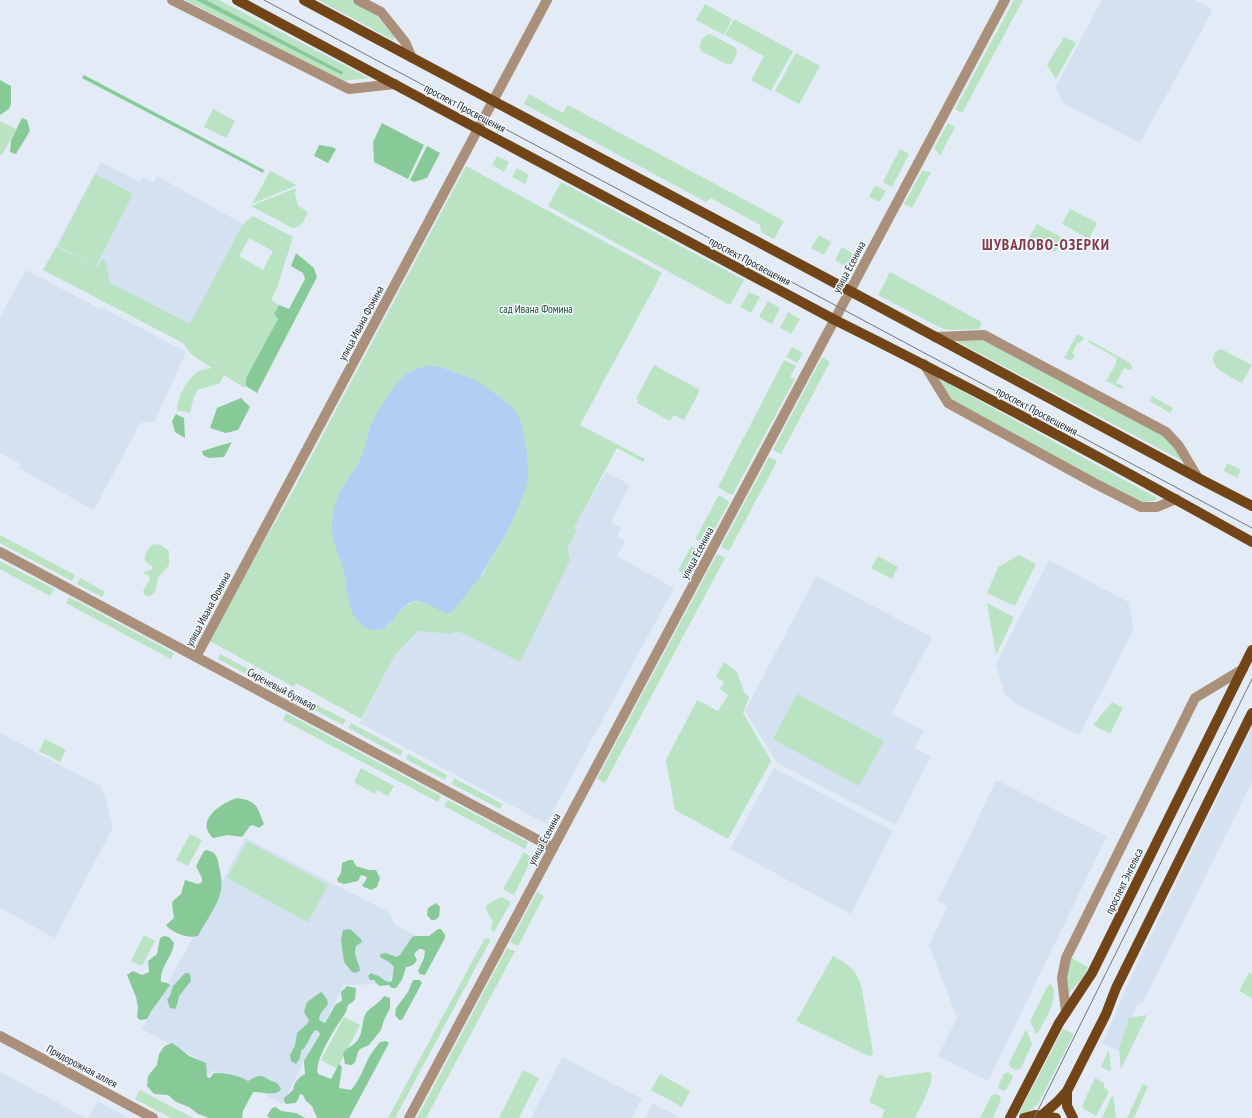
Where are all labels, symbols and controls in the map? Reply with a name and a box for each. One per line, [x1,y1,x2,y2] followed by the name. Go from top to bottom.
[422,81,508,135] street label: проспект Просвещения
[707,234,793,288] street label: проспект Просвещения
[982,235,1110,254] district label: ШУВАЛОВО-ОЗЕРКИ
[830,239,868,295] street label: улица Есенина
[335,283,387,363] street label: улица Ивана Фомина
[499,302,573,316] park label: сад Ивана Фомина
[994,384,1080,438] street label: проспект Просвещения
[678,525,716,581] street label: улица Есенина
[182,569,234,649] street label: улица Ивана Фомина
[245,665,319,713] street label: Сиреневый бульвар
[525,811,563,867] street label: улица Есенина
[1102,846,1146,916] street label: проспект Энгельса
[44,1041,120,1091] street label: Придорожная аллея

